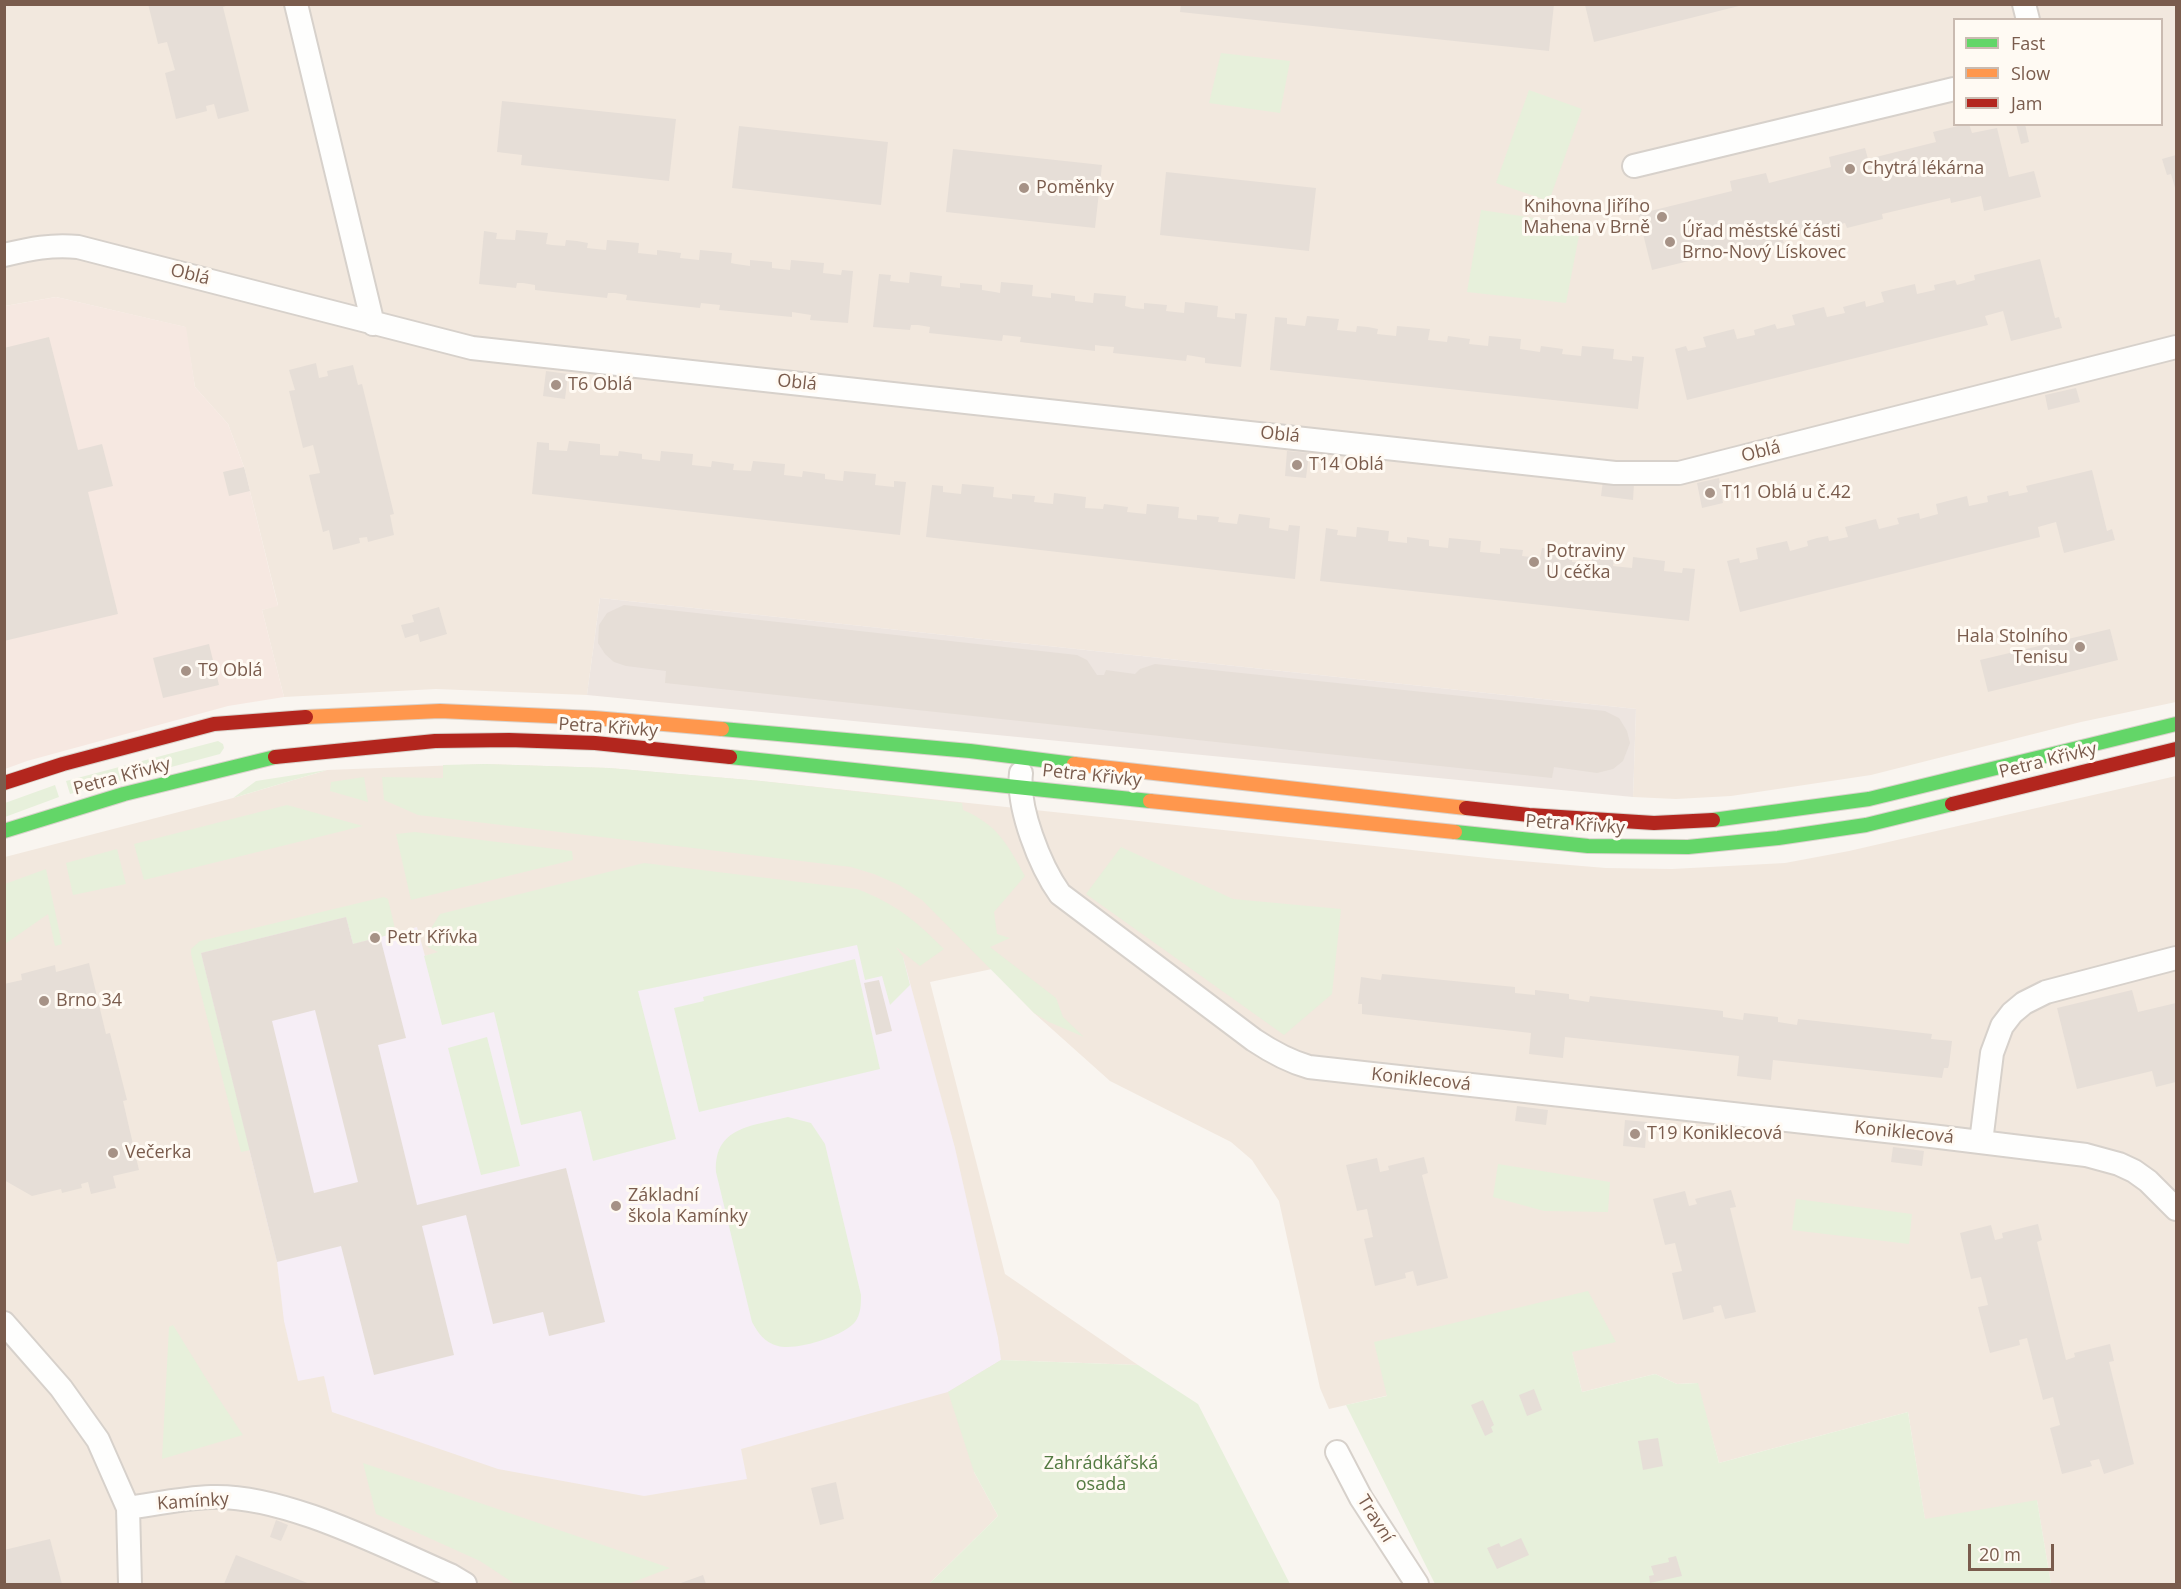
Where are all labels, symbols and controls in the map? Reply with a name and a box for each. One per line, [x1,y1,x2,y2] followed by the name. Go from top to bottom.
[1953,18,2163,126] legend
[2011,31,2045,55] text: Fast
[2011,61,2050,85] text: Slow
[2011,91,2043,115] text: Jam
[1862,158,1984,180] place label: Chytrá lékárna
[1843,162,1857,176] marker: Chytrá lékárna
[1036,177,1114,199] place label: Poměnky
[1017,181,1031,195] marker: Poměnky
[1523,196,1650,238] place label: Knihovna Jiřího Mahena v Brně
[1655,210,1669,224] marker: Knihovna Jiřího Mahena v Brně
[1682,221,1846,264] place label: Úřad městské části Brno-Nový Lískovec
[1663,235,1677,249] marker: Úřad městské části Brno-Nový Lískovec
[168,260,212,290] street label: Oblá
[776,370,818,396] street label: Oblá
[568,374,632,396] place label: T6 Oblá
[549,378,563,392] marker: T6 Oblá
[1259,422,1301,448] street label: Oblá
[1739,437,1783,467] street label: Oblá
[1309,454,1384,476] place label: T14 Oblá
[1290,458,1304,472] marker: T14 Oblá
[1722,482,1851,504] place label: T11 Oblá u č.42
[1703,486,1717,500] marker: T11 Oblá u č.42
[1546,541,1625,584] place label: Potraviny U céčka
[1527,555,1541,569] marker: Potraviny U céčka
[1956,626,2068,668] place label: Hala Stolního Tenisu
[2073,640,2087,654] marker: Hala Stolního Tenisu
[198,660,262,682] place label: T9 Oblá
[179,664,193,678] marker: T9 Oblá
[557,714,659,742] street label: Petra Křivky
[1997,738,2099,784] street label: Petra Křivky
[71,754,173,800] street label: Petra Křivky
[1041,760,1143,792] street label: Petra Křivky
[1524,811,1626,839] street label: Petra Křivky
[387,927,478,949] place label: Petr Křívka
[368,931,382,945] marker: Petr Křívka
[56,990,122,1012] place label: Brno 34
[37,994,51,1008] marker: Brno 34
[1370,1064,1472,1096] street label: Koniklecová
[1853,1117,1955,1149] street label: Koniklecová
[1647,1123,1782,1145] place label: T19 Koniklecová
[1628,1127,1642,1141] marker: T19 Koniklecová
[125,1142,191,1164] place label: Večerka
[106,1146,120,1160] marker: Večerka
[628,1185,748,1228] place label: Základní škola Kamínky
[609,1199,623,1213] marker: Základní škola Kamínky
[1044,1453,1158,1496] park label: Zahrádkářská osada
[156,1489,230,1515] street label: Kamínky
[1352,1491,1398,1547] street label: Travní
[1971,1532,2056,1570] scale bar
[1979,1542,2021,1566] text: 20 m

